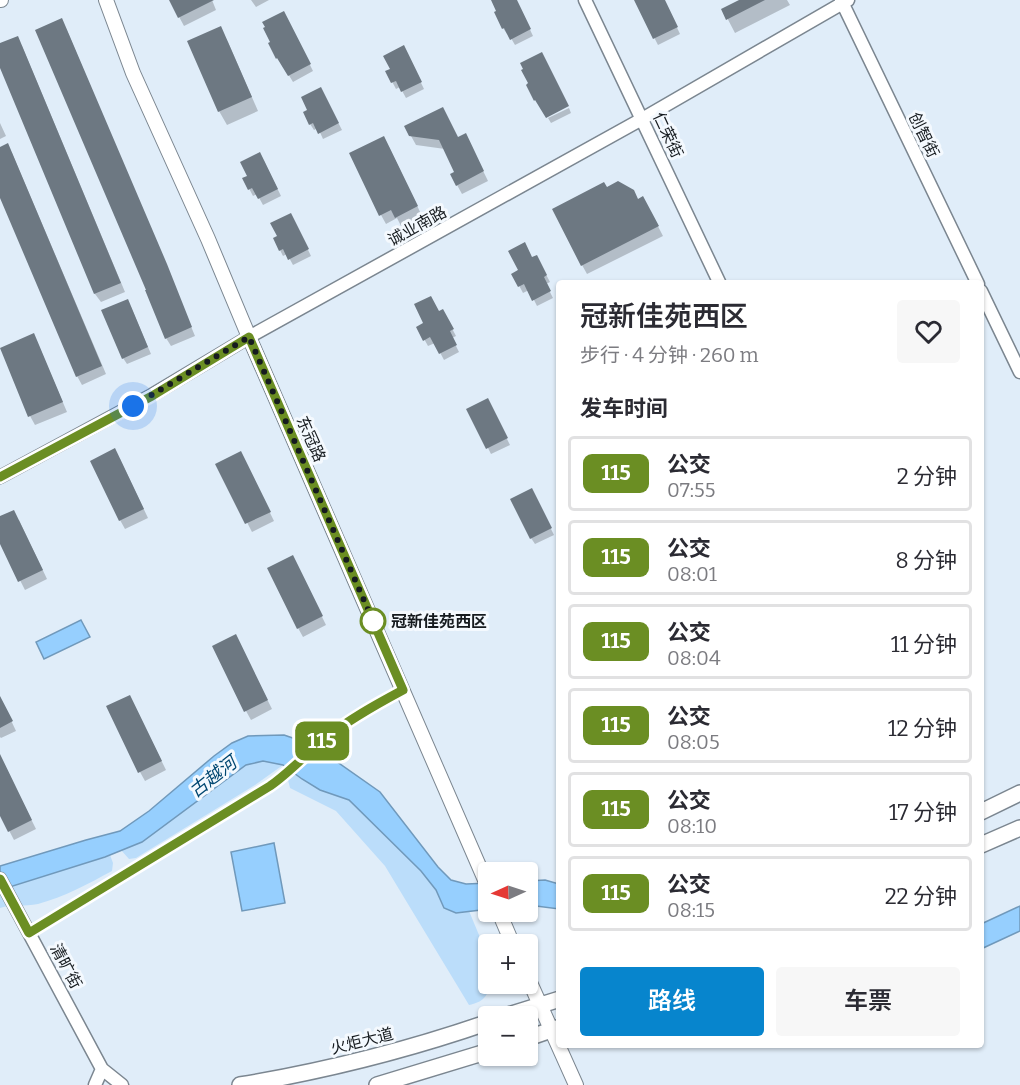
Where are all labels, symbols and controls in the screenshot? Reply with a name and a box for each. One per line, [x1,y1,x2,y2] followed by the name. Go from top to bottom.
[649,109,687,161] street label: 仁荣街
[905,109,943,161] street label: 创智街
[384,202,450,250] street label: 诚业南路
[580,300,748,333] text: 冠新佳苑西区
[897,300,960,363] button: heart
[580,343,759,367] text: 步行 · 4 分钟 · 260 m
[118,391,148,421] your location
[580,395,668,422] text: 发车时间
[293,413,329,465] street label: 东冠路
[667,451,711,478] text: 公交
[601,460,631,486] text: 115
[897,463,957,490] text: 2 分钟
[667,478,715,502] text: 07:55
[667,535,711,562] text: 公交
[601,544,631,570] text: 115
[895,547,957,574] text: 8 分钟
[667,562,717,586] text: 08:01
[360,608,386,634] marker: 冠新佳苑西区
[391,612,487,631] place label: 冠新佳苑西区
[667,619,711,646] text: 公交
[601,628,631,654] text: 115
[891,631,957,658] text: 11 分钟
[667,646,721,670] text: 08:04
[667,703,711,730] text: 公交
[601,712,631,738] text: 115
[888,715,957,742] text: 12 分钟
[288,722,356,760] line badge: 115
[307,728,337,754] text: 115
[667,730,720,754] text: 08:05
[185,750,243,802] water label: 古越河
[667,787,711,814] text: 公交
[601,796,631,822] text: 115
[889,799,957,826] text: 17 分钟
[667,814,717,838] text: 08:10
[478,862,538,922] north arrow
[478,862,538,1066] map controls
[667,871,711,898] text: 公交
[601,880,631,906] text: 115
[885,883,957,910] text: 22 分钟
[667,898,715,922] text: 08:15
[478,934,538,994] button: +
[46,940,86,992] street label: 清旷街
[580,967,764,1036] button: 路线
[776,967,960,1036] button: 车票
[478,1006,538,1066] button: −
[329,1024,395,1058] street label: 火炬大道

